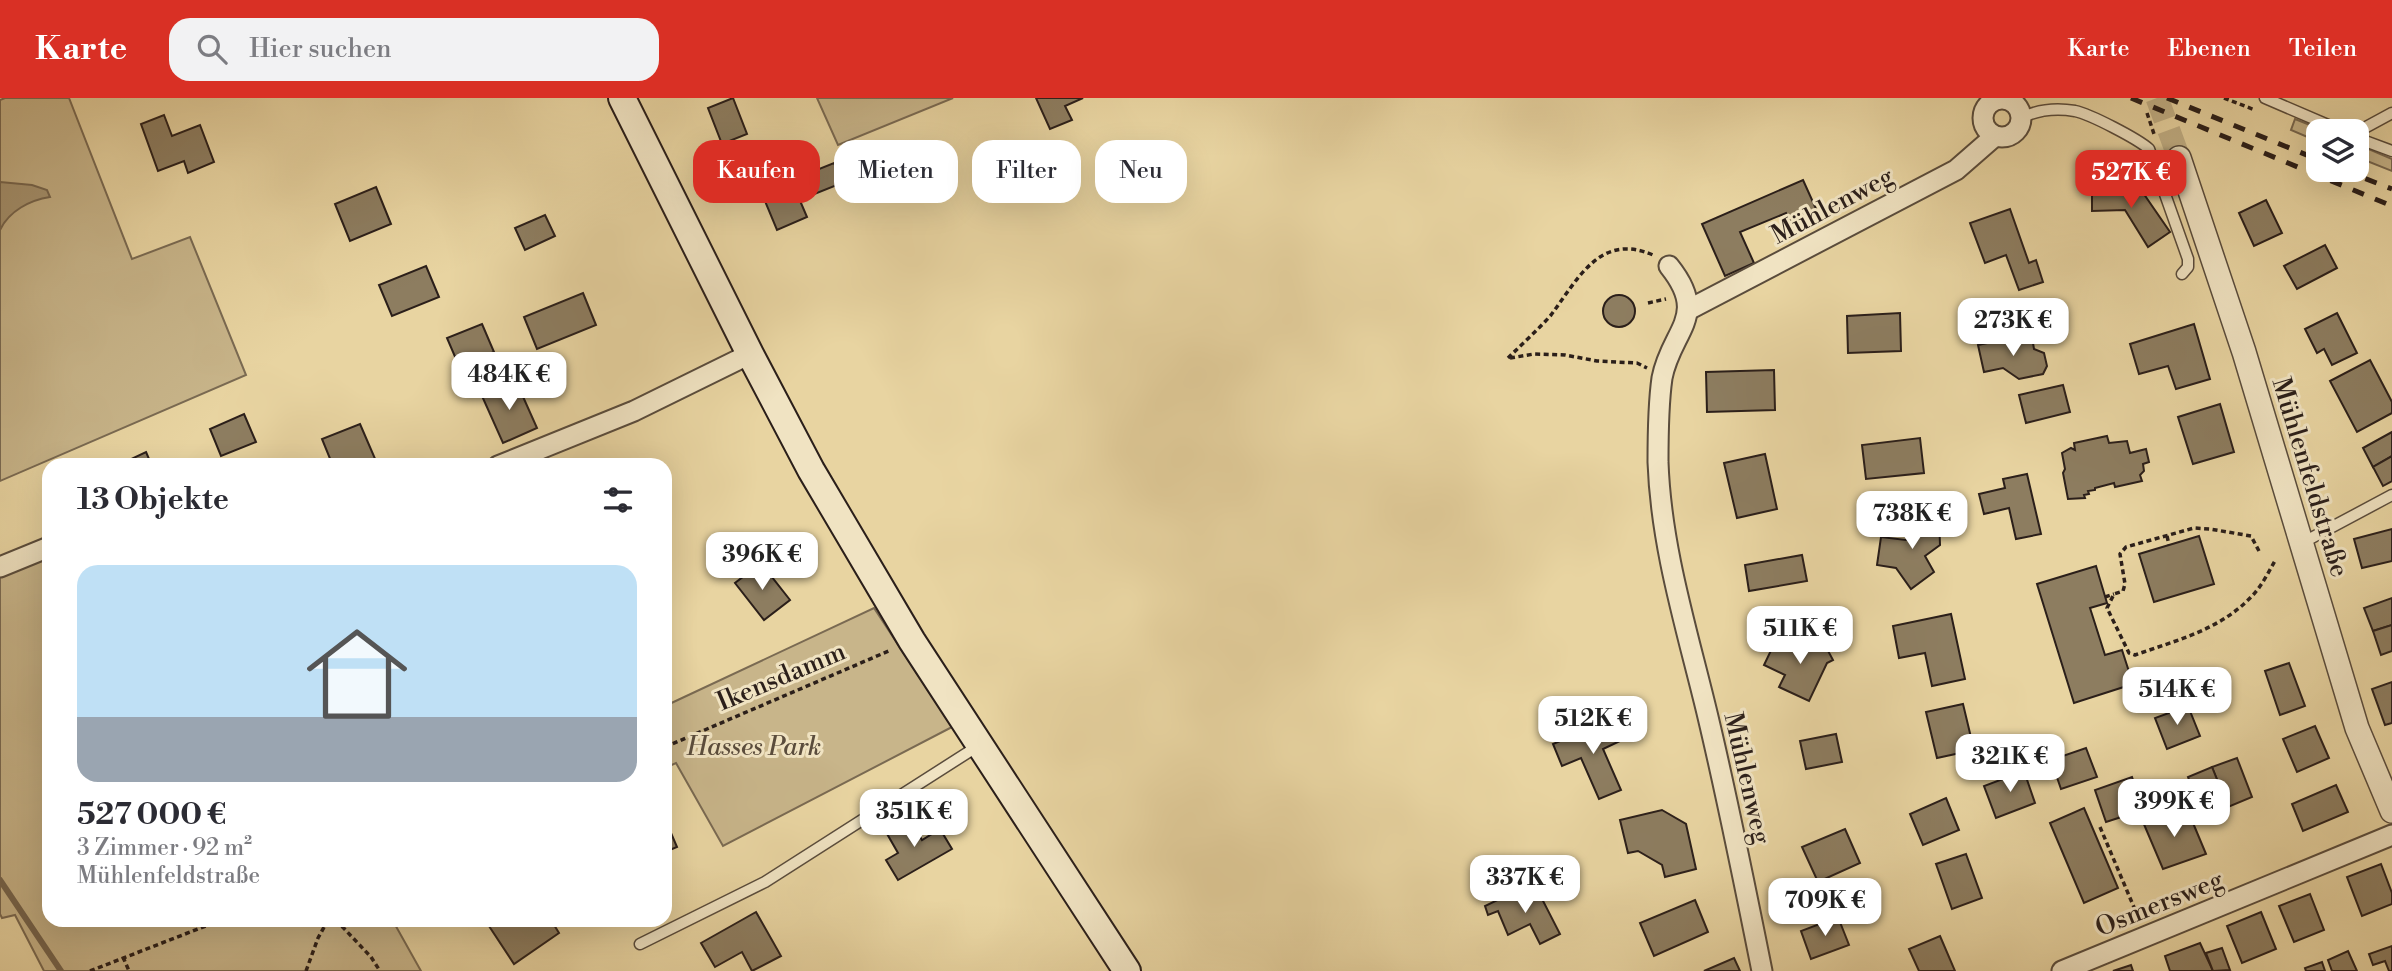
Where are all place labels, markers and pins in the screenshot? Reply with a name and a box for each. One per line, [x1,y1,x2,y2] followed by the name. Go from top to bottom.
[2074,150,2188,210] pin: 527K €
[1956,299,2070,358] pin: 273K €
[452,352,566,412] pin: 484K €
[1855,491,1969,551] pin: 738K €
[705,532,819,592] pin: 396K €
[1743,606,1857,666] pin: 511K €
[2120,668,2234,727] pin: 514K €
[1536,696,1650,756] pin: 512K €
[1953,734,2067,794] pin: 321K €
[2117,780,2231,839] pin: 399K €
[857,790,971,849] pin: 351K €
[1468,856,1582,915] pin: 337K €
[1768,878,1882,938] pin: 709K €

